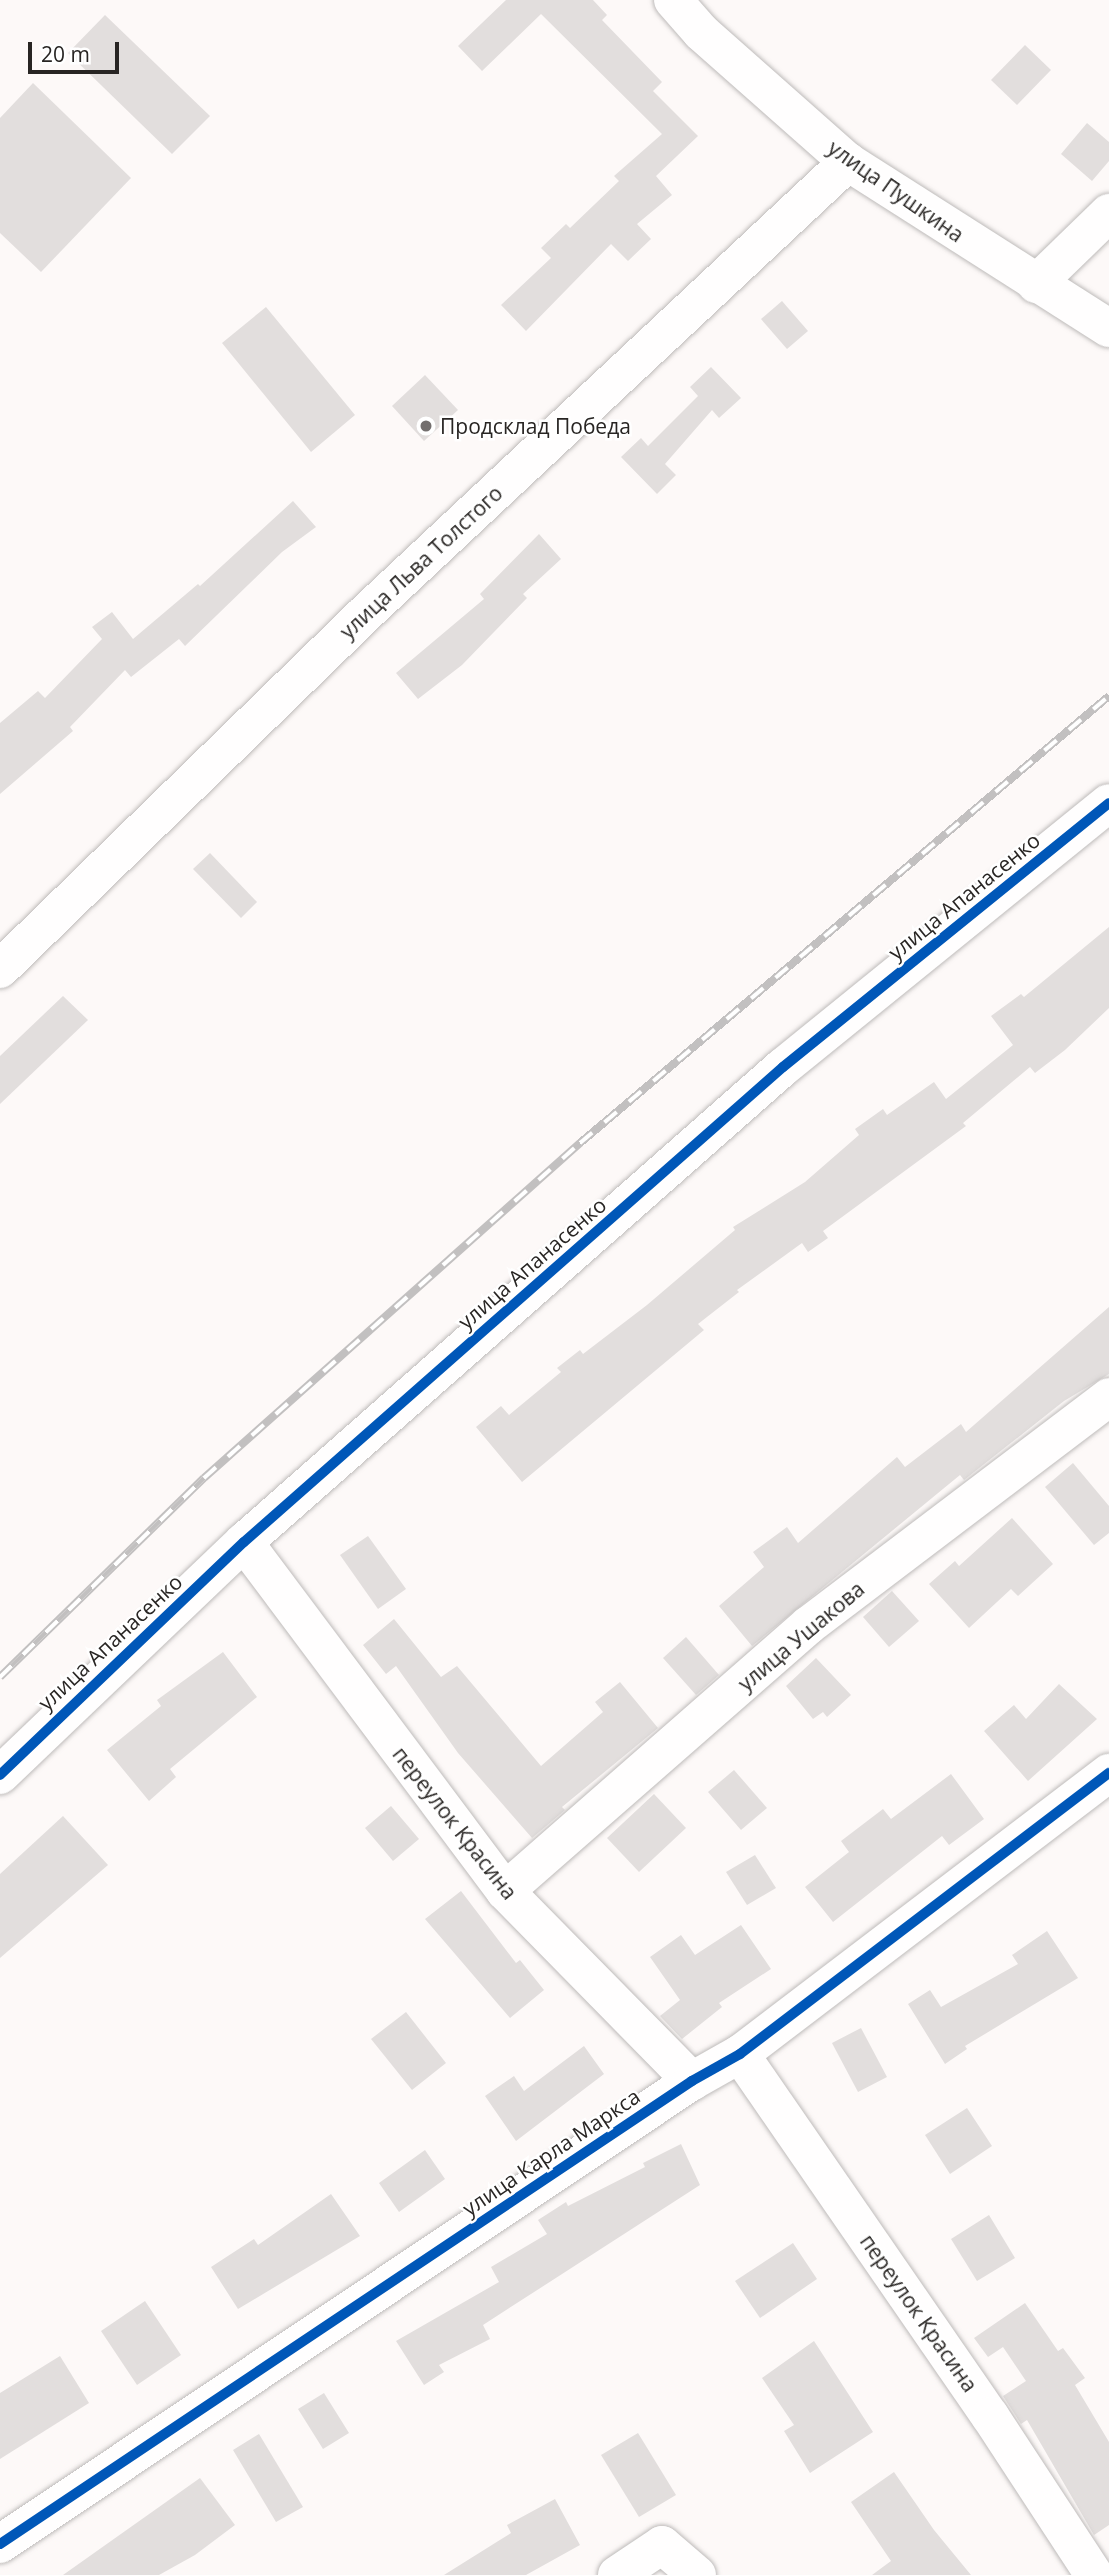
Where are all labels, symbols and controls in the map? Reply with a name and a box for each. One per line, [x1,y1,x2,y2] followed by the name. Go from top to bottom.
[32,28,122,72] scale bar
[41,40,90,68] text: 20 m
[823,135,969,247] street label: улица Пушкина
[440,413,631,439] place label: Продсклад Победа
[418,418,434,434] marker: Продсклад Победа
[335,480,507,644] street label: улица Льва Толстого
[883,827,1045,965] street label: улица Апанасенко
[453,1192,611,1334] street label: улица Апанасенко
[33,1569,187,1715] street label: улица Апанасенко
[733,1576,869,1696] street label: улица Ушакова
[388,1742,522,1904] street label: переулок Красина
[457,2083,645,2221] street label: улица Карла Маркса
[855,2229,983,2397] street label: переулок Красина

